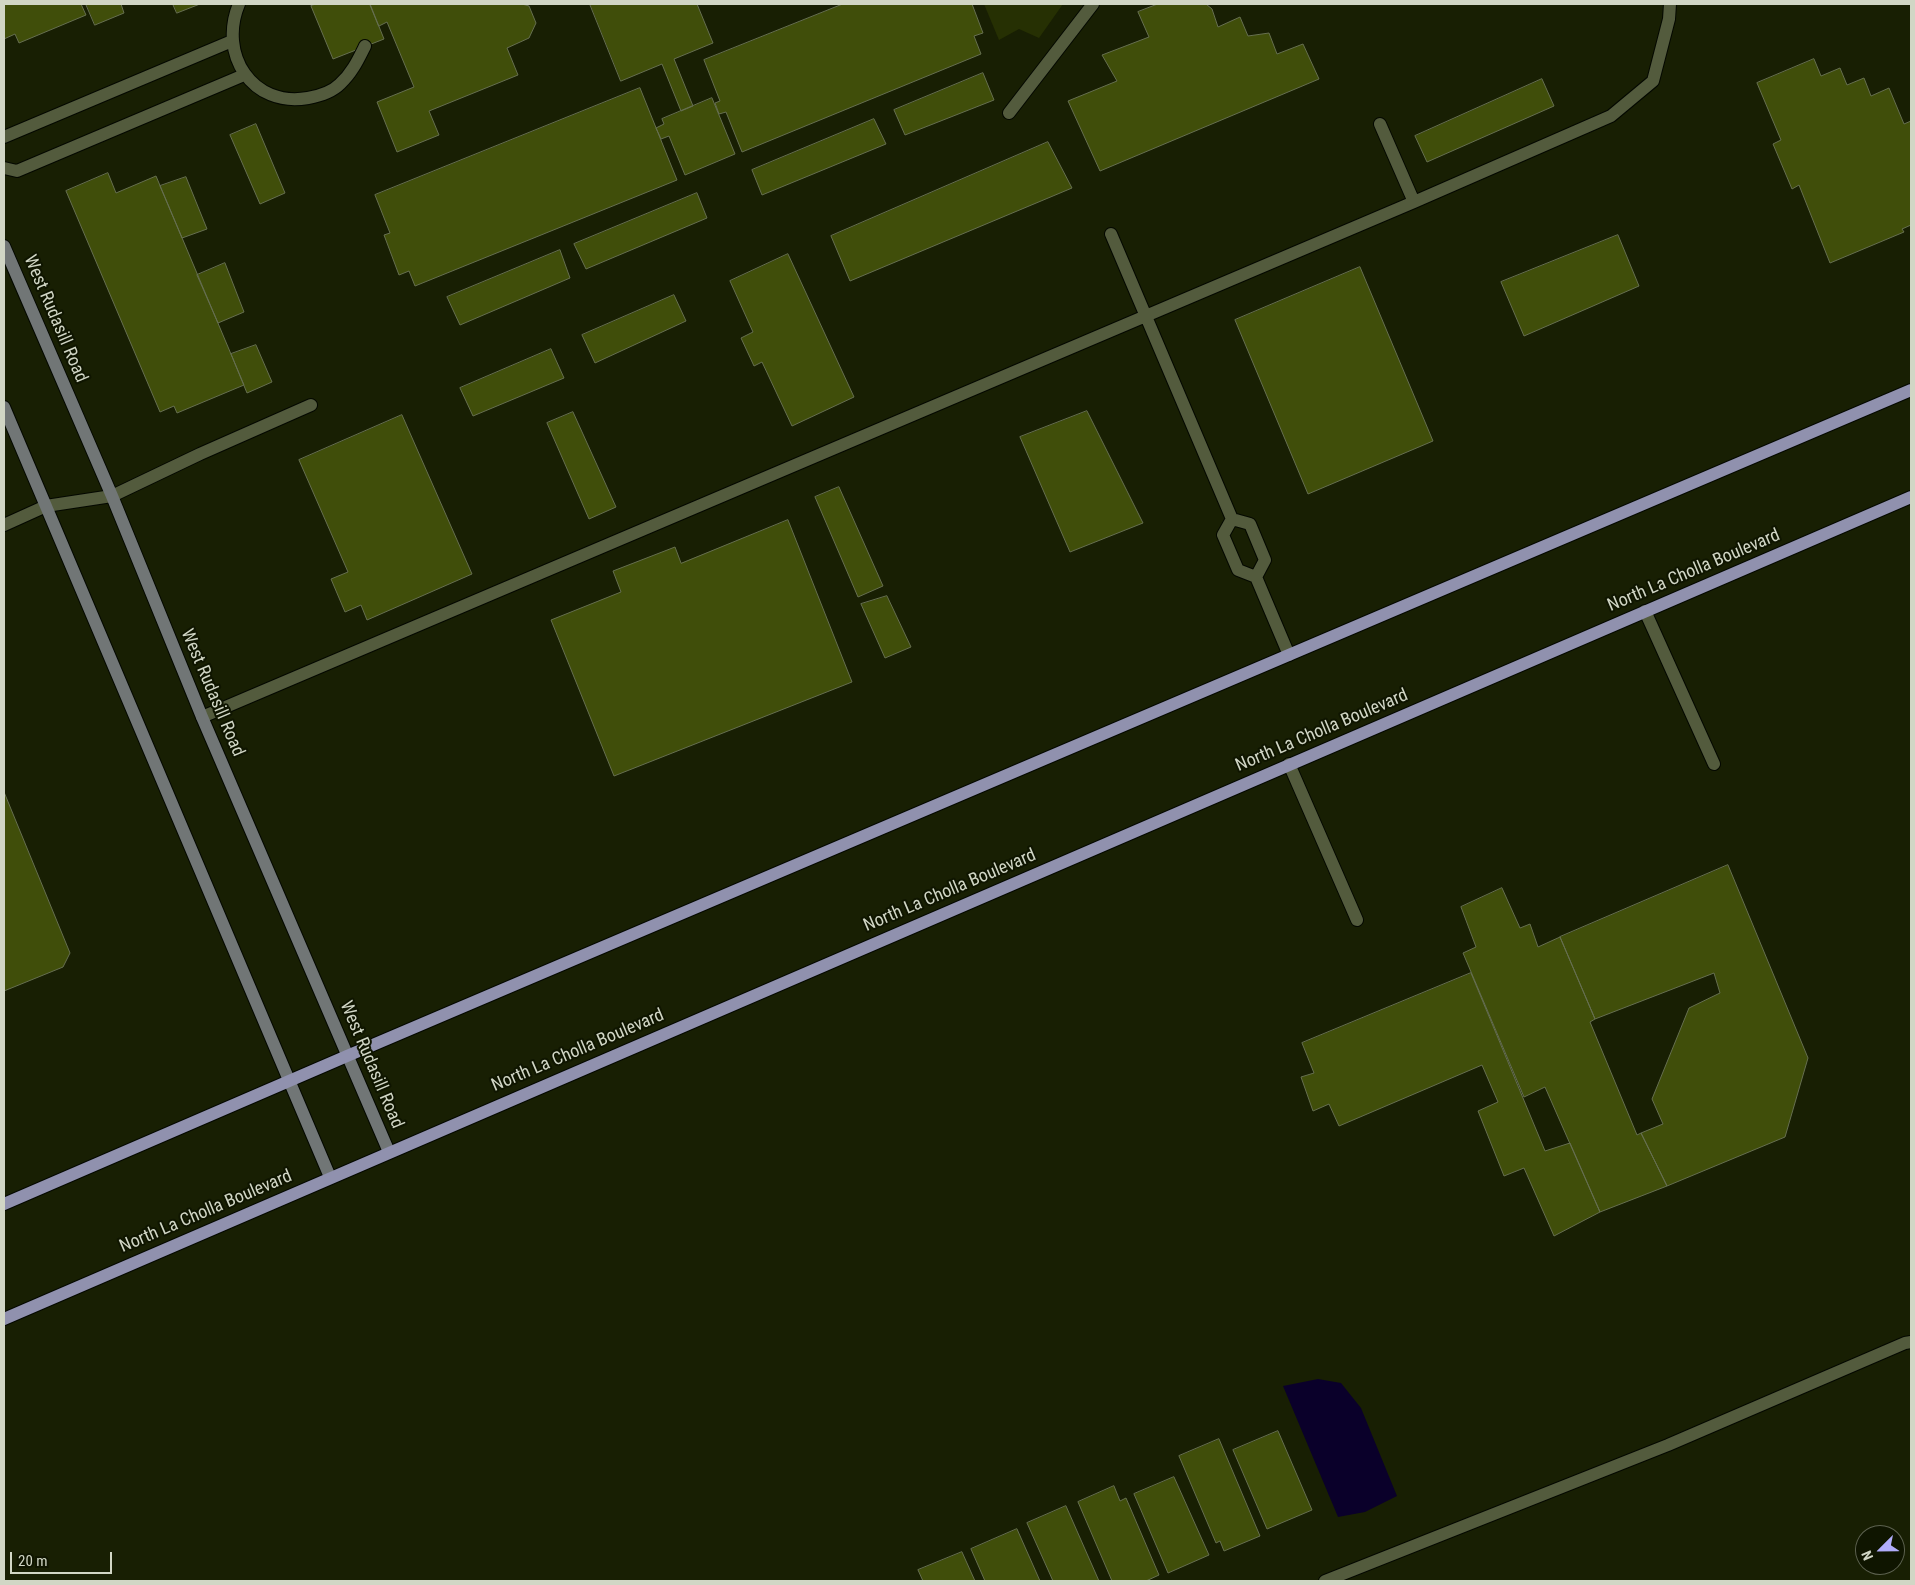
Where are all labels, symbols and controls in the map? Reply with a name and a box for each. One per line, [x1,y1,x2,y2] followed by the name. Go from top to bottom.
[18,252,92,386] street label: West Rudasill Road
[1605,525,1783,617] street label: North La Cholla Boulevard
[175,626,249,760] street label: West Rudasill Road
[1233,685,1411,777] street label: North La Cholla Boulevard
[861,845,1039,937] street label: North La Cholla Boulevard
[334,998,408,1132] street label: West Rudasill Road
[489,1005,667,1097] street label: North La Cholla Boulevard
[117,1166,295,1258] street label: North La Cholla Boulevard
[1855,1525,1905,1575] north arrow
[12,1542,115,1574] scale bar
[1858,1548,1876,1563] text: N
[18,1552,48,1570] text: 20 m

